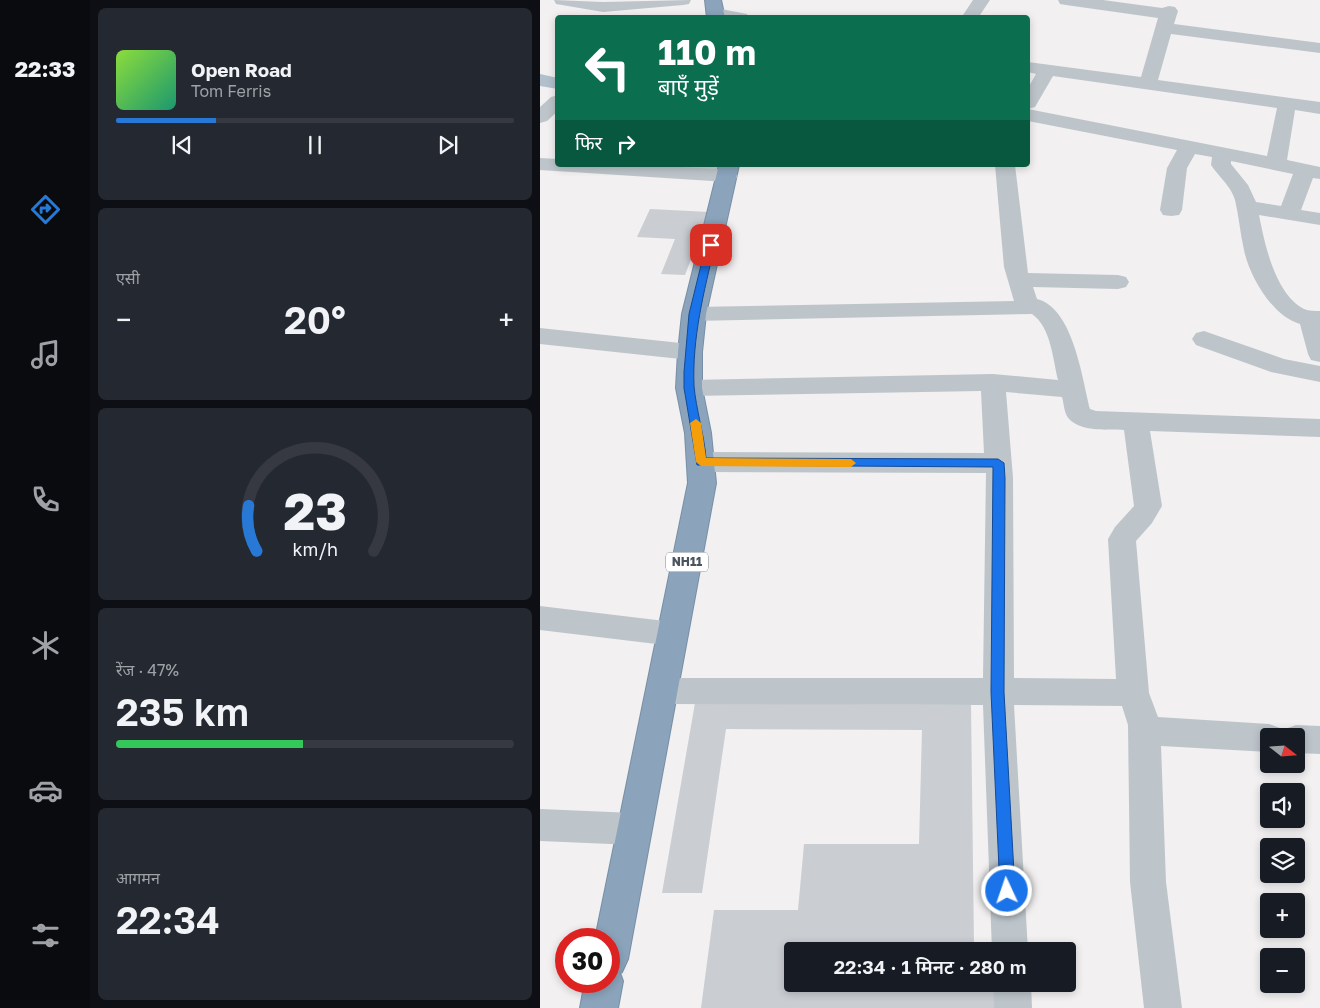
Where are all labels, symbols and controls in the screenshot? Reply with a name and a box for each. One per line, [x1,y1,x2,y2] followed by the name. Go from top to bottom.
[658,31,756,73] text: 110 m
[575,35,640,100] icon: left
[15,55,75,82] text: 22:33
[191,58,292,81] text: Open Road
[658,73,719,100] text: बाएँ मुड़ें
[191,81,271,101] text: Tom Ferris
[612,130,640,158] icon: right
[168,131,196,159] icon: previous
[301,131,329,159] icon: pause
[434,131,462,159] icon: next
[575,131,602,154] text: फिर
[28,192,63,227] icon: directions
[690,224,732,266] pin
[697,231,725,259] icon: arrive
[116,268,140,288] text: एसी
[284,297,346,342] text: 20°
[116,303,131,336] text: −
[499,303,514,336] text: +
[28,337,63,372] icon: music
[283,479,347,541] text: 23
[28,482,63,517] icon: phone
[292,538,338,560] text: km/h
[666,552,708,572] road number: NH11
[28,628,63,663] icon: climate
[116,660,179,680] text: रेंज · 47%
[116,689,249,734] text: 235 km
[1260,728,1305,772] north arrow
[1260,728,1305,993] map controls
[28,773,63,808] icon: car
[1260,783,1305,828] button: sound
[1260,838,1305,883] button: layers
[980,864,1032,916] position arrow
[116,868,160,888] text: आगमन
[1260,893,1305,938] button: +
[116,897,220,942] text: 22:34
[28,918,63,953] icon: filters
[555,928,620,993] speed limit sign: 30
[1260,948,1305,993] button: −
[834,955,1026,978] text: 22:34 · 1 मिनट · 280 m

